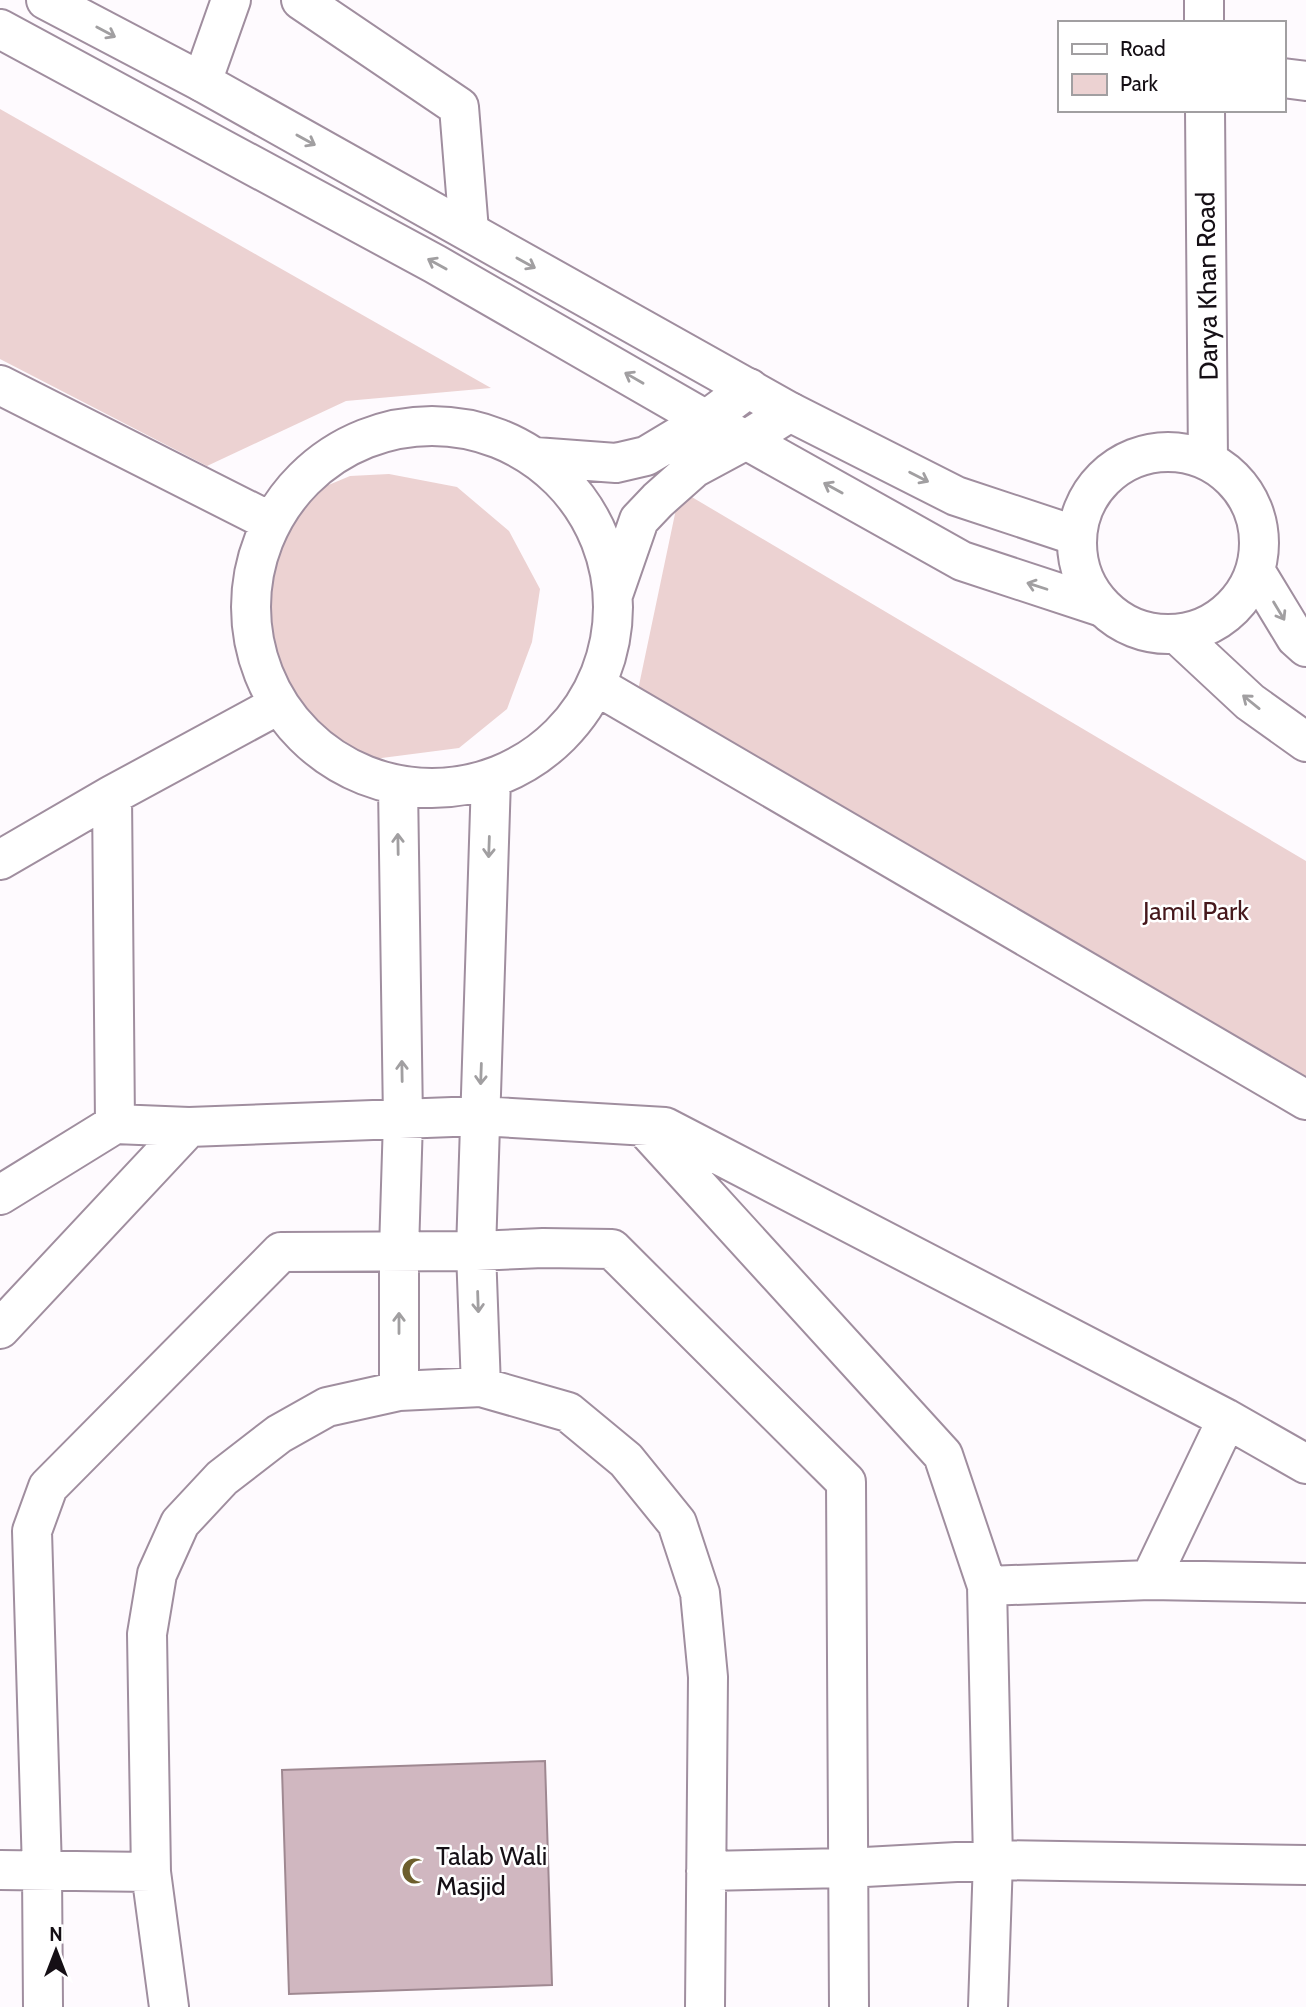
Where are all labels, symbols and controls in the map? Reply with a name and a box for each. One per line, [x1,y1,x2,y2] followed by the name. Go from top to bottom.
[1058,21,1285,112] legend
[95,25,116,39] one-way arrow
[1120,36,1166,61] text: Road
[1120,71,1158,96] text: Park
[295,134,316,147] one-way arrow
[1189,191,1225,381] street label: Darya Khan Road
[427,257,447,271] one-way arrow
[515,257,536,270] one-way arrow
[624,371,644,385] one-way arrow
[908,471,929,485] one-way arrow
[823,481,843,495] one-way arrow
[1027,578,1049,591] one-way arrow
[1272,600,1286,620] one-way arrow
[1242,694,1260,710] one-way arrow
[392,832,405,855] one-way arrow
[482,835,495,858] one-way arrow
[1142,895,1249,927] park label: Jamil Park
[395,1060,409,1083] one-way arrow
[474,1063,487,1086] one-way arrow
[471,1290,484,1313] one-way arrow
[392,1312,406,1335] one-way arrow
[436,1840,547,1902] place label: Talab Wali Masjid
[400,1856,430,1886] mosque icon: Talab Wali Masjid
[21,1916,91,1986] north arrow
[49,1923,63,1946] text: N

